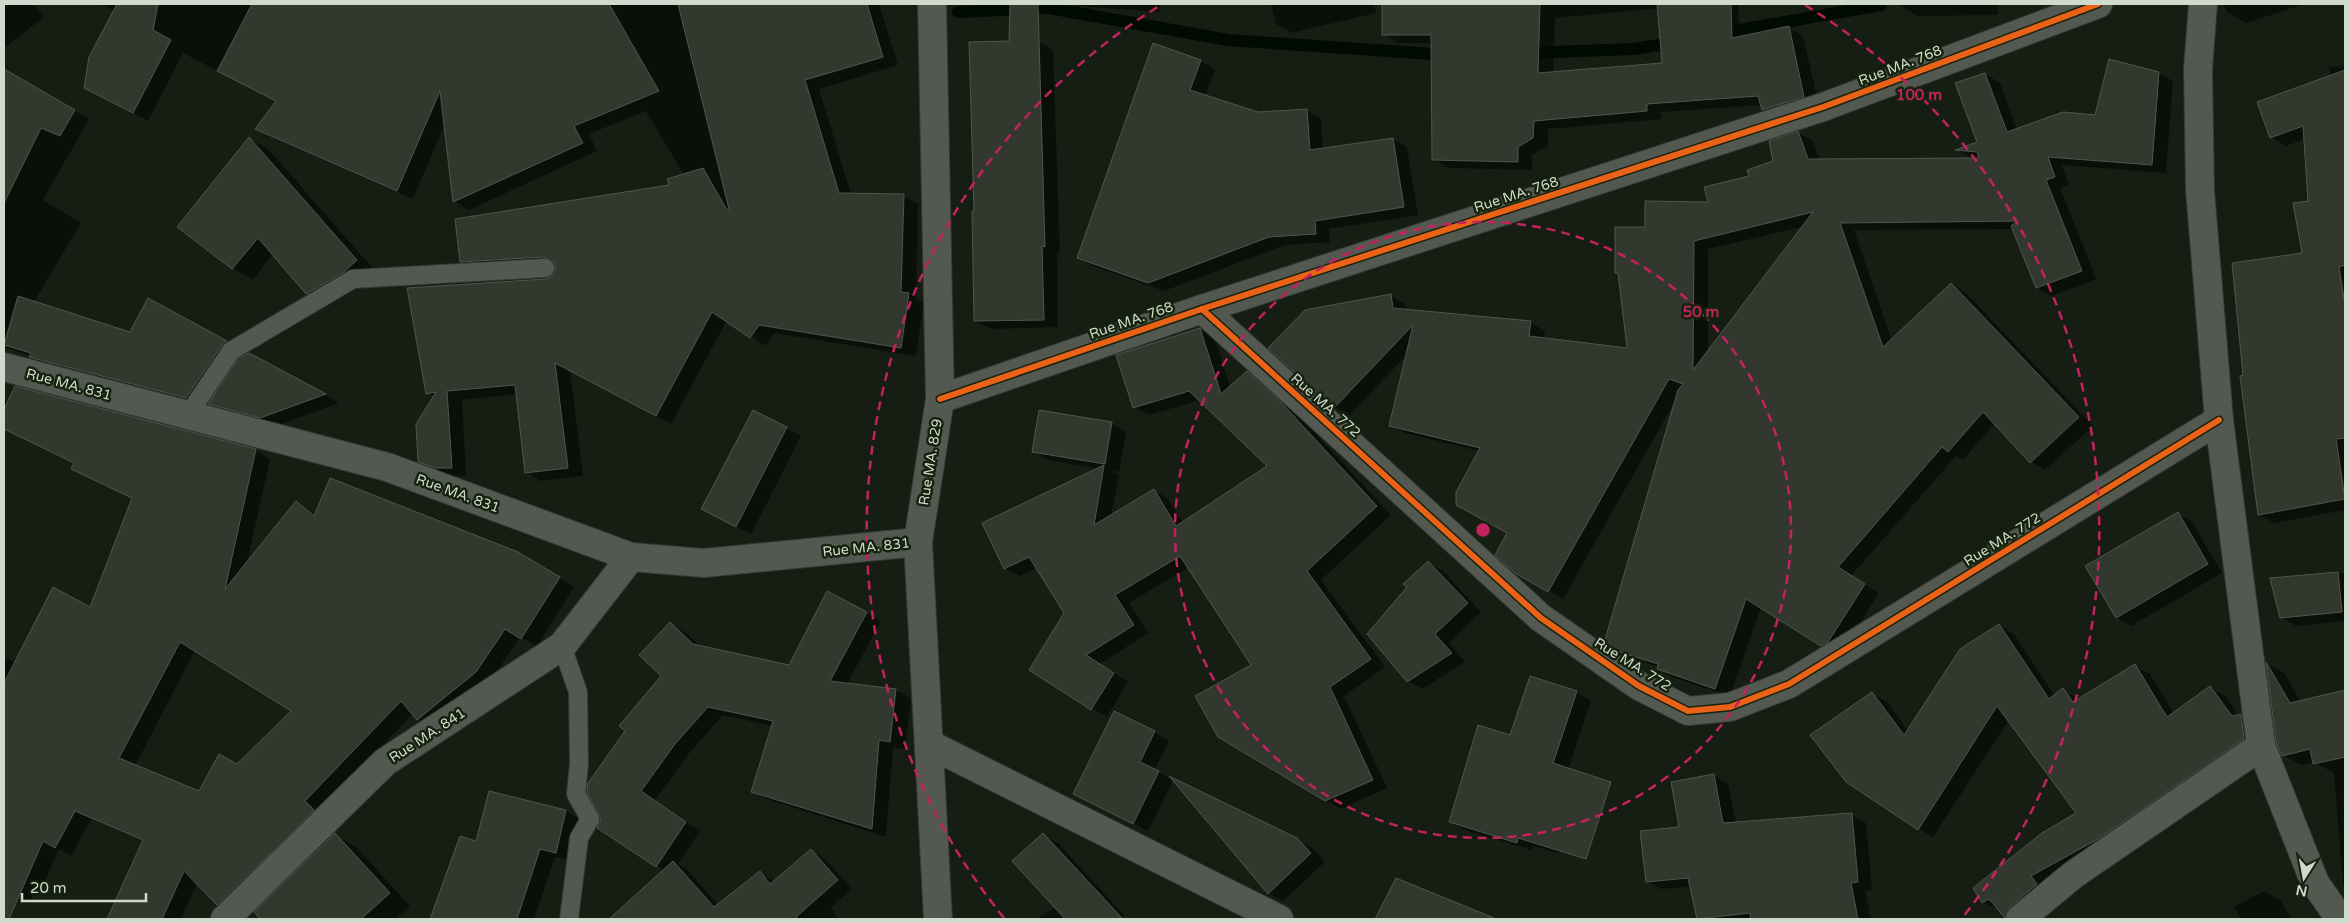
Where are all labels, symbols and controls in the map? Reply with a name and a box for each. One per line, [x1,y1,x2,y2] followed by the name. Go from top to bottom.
[1856,42,1944,89] street label: Rue MA. 768
[1896,86,1942,104] text: 100 m
[1472,173,1561,216] street label: Rue MA. 768
[1087,298,1176,343] street label: Rue MA. 768
[1683,303,1719,321] text: 50 m
[24,365,113,404] street label: Rue MA. 831
[1287,370,1364,441] street label: Rue MA. 772
[915,417,946,507] street label: Rue MA. 829
[414,470,502,516] street label: Rue MA. 831
[1961,509,2044,570] street label: Rue MA. 772
[1474,521,1492,539] centre of rings
[822,534,911,561] street label: Rue MA. 831
[1591,634,1674,695] street label: Rue MA. 772
[386,704,469,766] street label: Rue MA. 841
[2279,853,2329,903] north arrow
[22,870,146,902] scale bar
[30,879,67,897] text: 20 m
[2294,881,2309,900] text: N

